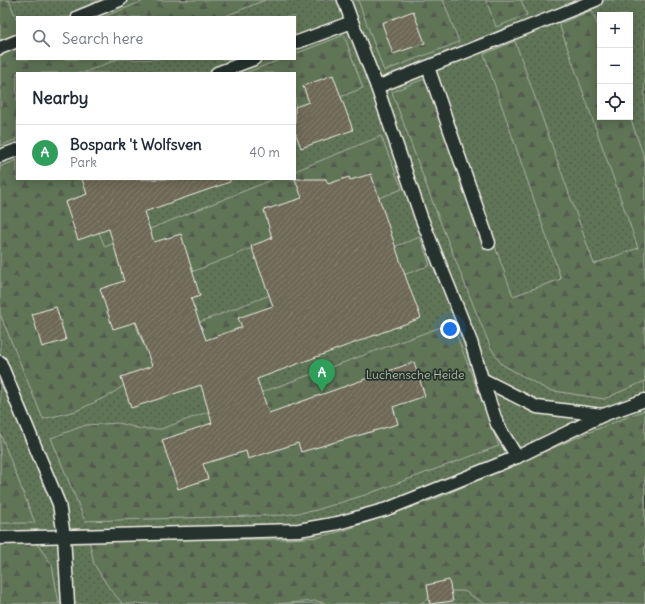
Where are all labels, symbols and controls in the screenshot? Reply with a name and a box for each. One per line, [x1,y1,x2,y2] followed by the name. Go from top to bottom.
[597,12,633,120] map controls
[597,12,633,48] button: +
[16,16,296,60] search box
[30,27,52,49] icon: search
[62,29,143,48] text: Search here
[597,48,633,84] button: −
[597,84,633,120] button: locate
[32,87,88,109] text: Nearby
[70,135,202,154] text: Bospark 't Wolfsven
[41,144,49,161] text: A
[249,144,280,161] text: 40 m
[70,154,97,171] text: Park
[440,319,460,339] your location
[309,359,335,392] pin: A
[366,367,464,382] park label: Luchensche Heide

